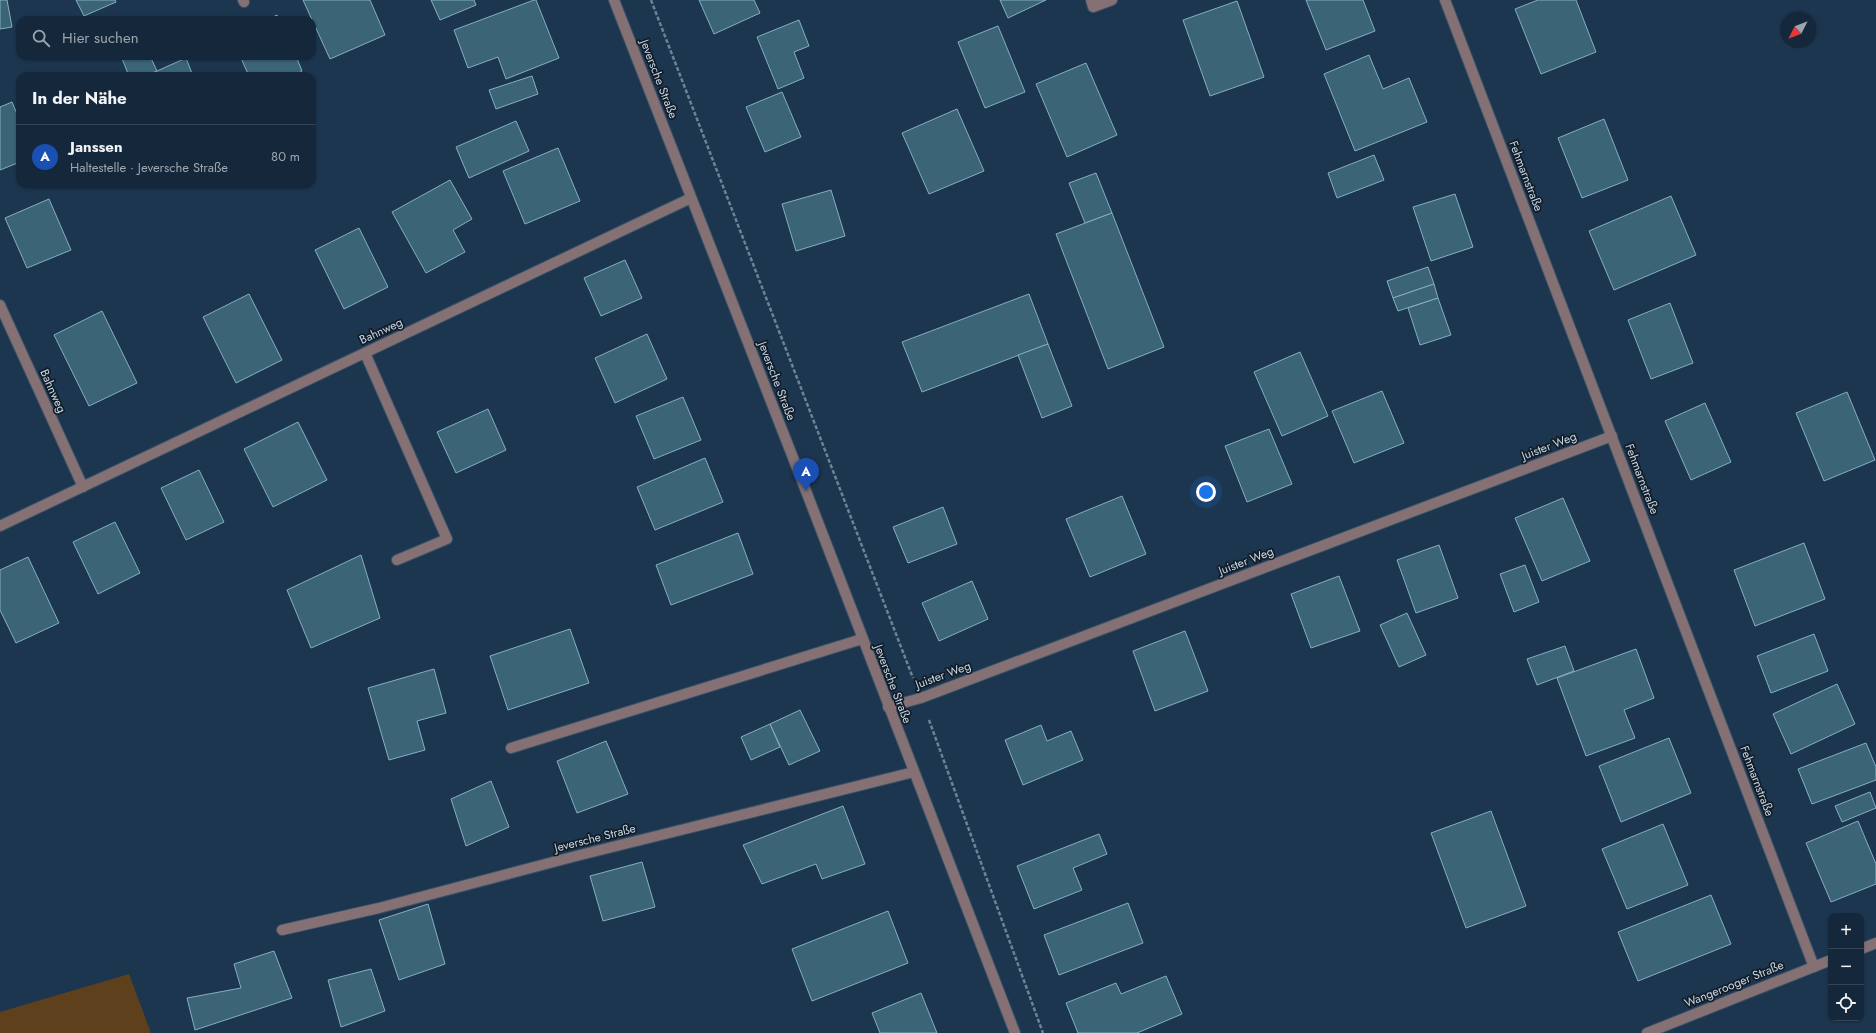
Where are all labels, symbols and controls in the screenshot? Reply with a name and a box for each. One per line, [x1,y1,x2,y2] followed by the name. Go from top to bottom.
[1780,12,1816,48] north arrow
[16,16,316,60] search box
[30,27,52,49] icon: search
[62,27,139,49] text: Hier suchen
[635,35,682,121] street label: Jeversche Straße
[32,86,127,110] text: In der Nähe
[70,136,123,158] text: Janssen
[1504,138,1548,214] street label: Fehmarnstraße
[40,147,50,166] text: A
[271,147,300,166] text: 80 m
[70,158,228,177] text: Haltestelle · Jeversche Straße
[356,313,406,349] street label: Bahnweg
[753,337,800,423] street label: Jeversche Straße
[35,366,71,416] street label: Bahnweg
[1517,427,1579,465] street label: Juister Weg
[1620,441,1664,517] street label: Fehmarnstraße
[793,458,819,491] pin: A
[1196,482,1216,502] your location
[1214,542,1276,580] street label: Juister Weg
[869,640,916,726] street label: Jeversche Straße
[911,657,973,694] street label: Juister Weg
[1735,743,1779,819] street label: Fehmarnstraße
[551,819,638,857] street label: Jeversche Straße
[1828,913,1864,1021] map controls
[1828,913,1864,949] button: +
[1828,949,1864,985] button: −
[1682,956,1786,1012] street label: Wangerooger Straße
[1828,985,1864,1021] button: locate

